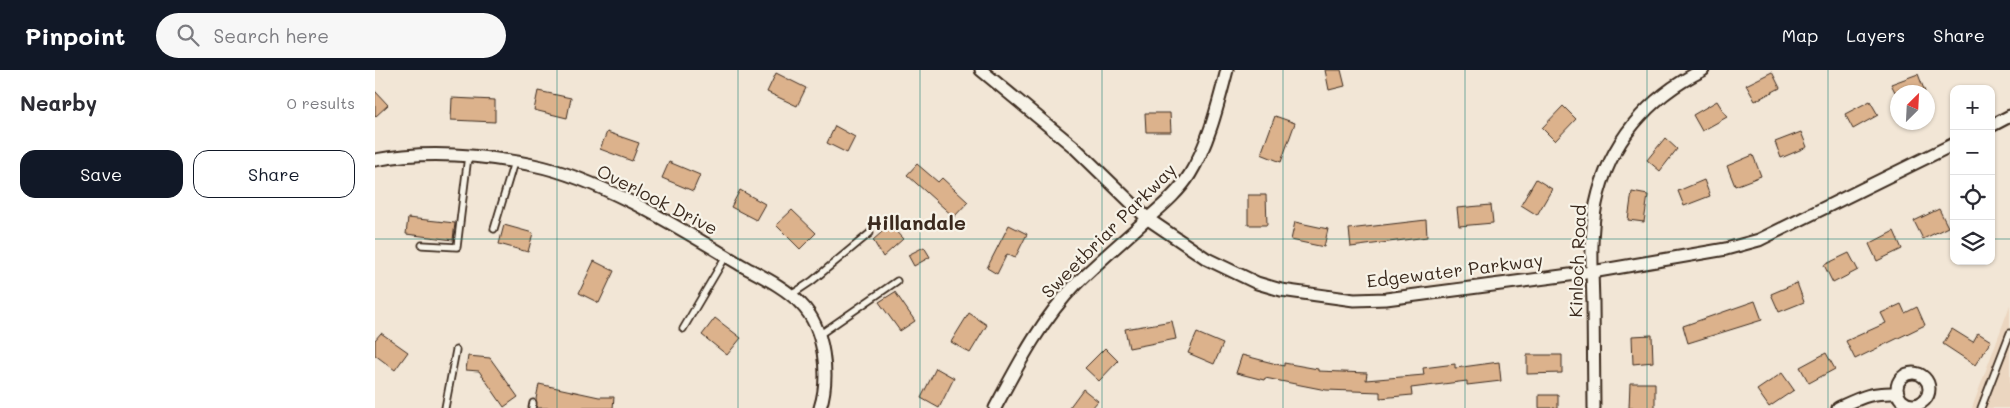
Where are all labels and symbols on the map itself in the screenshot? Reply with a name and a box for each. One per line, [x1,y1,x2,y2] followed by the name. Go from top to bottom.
[1890,85,1935,130] north arrow
[593,158,722,240] street label: Overlook Drive
[1036,158,1181,303] street label: Sweetbriar Parkway
[1563,204,1591,318] street label: Kinloch Road
[866,209,966,235] district label: Hillandale
[1365,247,1545,293] street label: Edgewater Parkway

